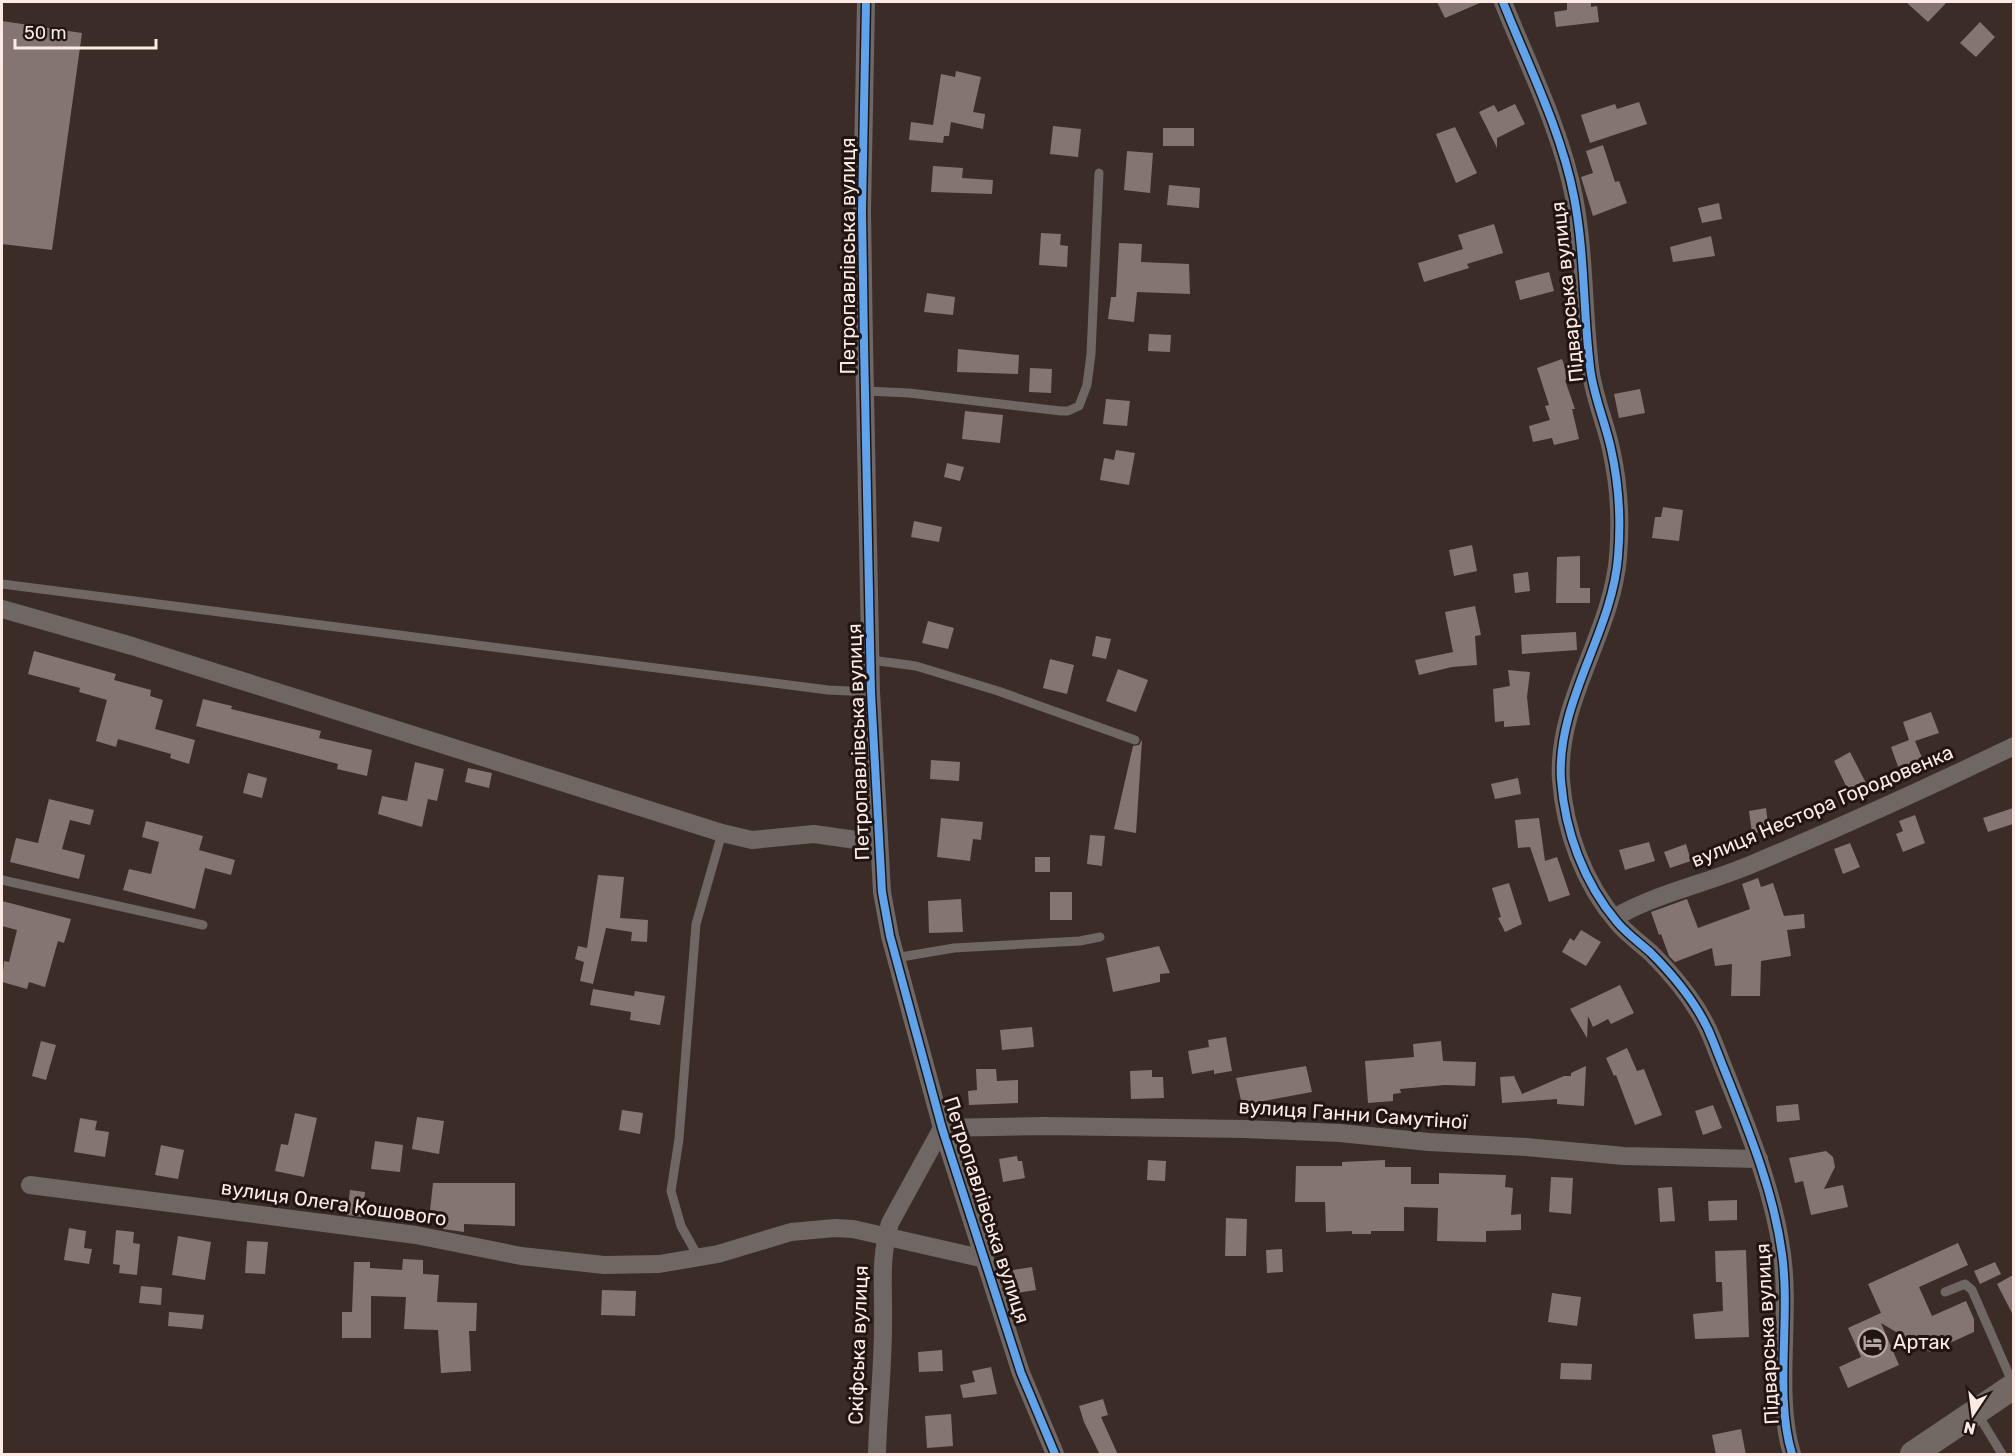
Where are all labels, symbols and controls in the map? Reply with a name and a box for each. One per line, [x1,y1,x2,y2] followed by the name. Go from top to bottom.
[15,12,156,50] scale bar
[24,22,67,44] text: 50 m
[836,137,860,375] street label: Петропавлівська вулиця
[1546,200,1588,384] street label: Підварська вулиця
[842,623,874,861] street label: Петропавлівська вулиця
[1687,740,1957,872] street label: вулиця Нестора Городовенка
[939,1093,1035,1327] street label: Петропавлівська вулиця
[1238,1094,1469,1134] street label: вулиця Ганни Самутіної
[220,1175,448,1231] street label: вулиця Олега Кошового
[1750,1243,1784,1425] street label: Підварська вулиця
[843,1265,873,1425] street label: Скіфська вулиця
[1856,1326,1888,1358] hotel icon: Артак
[1893,1330,1951,1354] place label: Артак
[1943,1384,2003,1444] north arrow
[1962,1418,1977,1439] text: N

